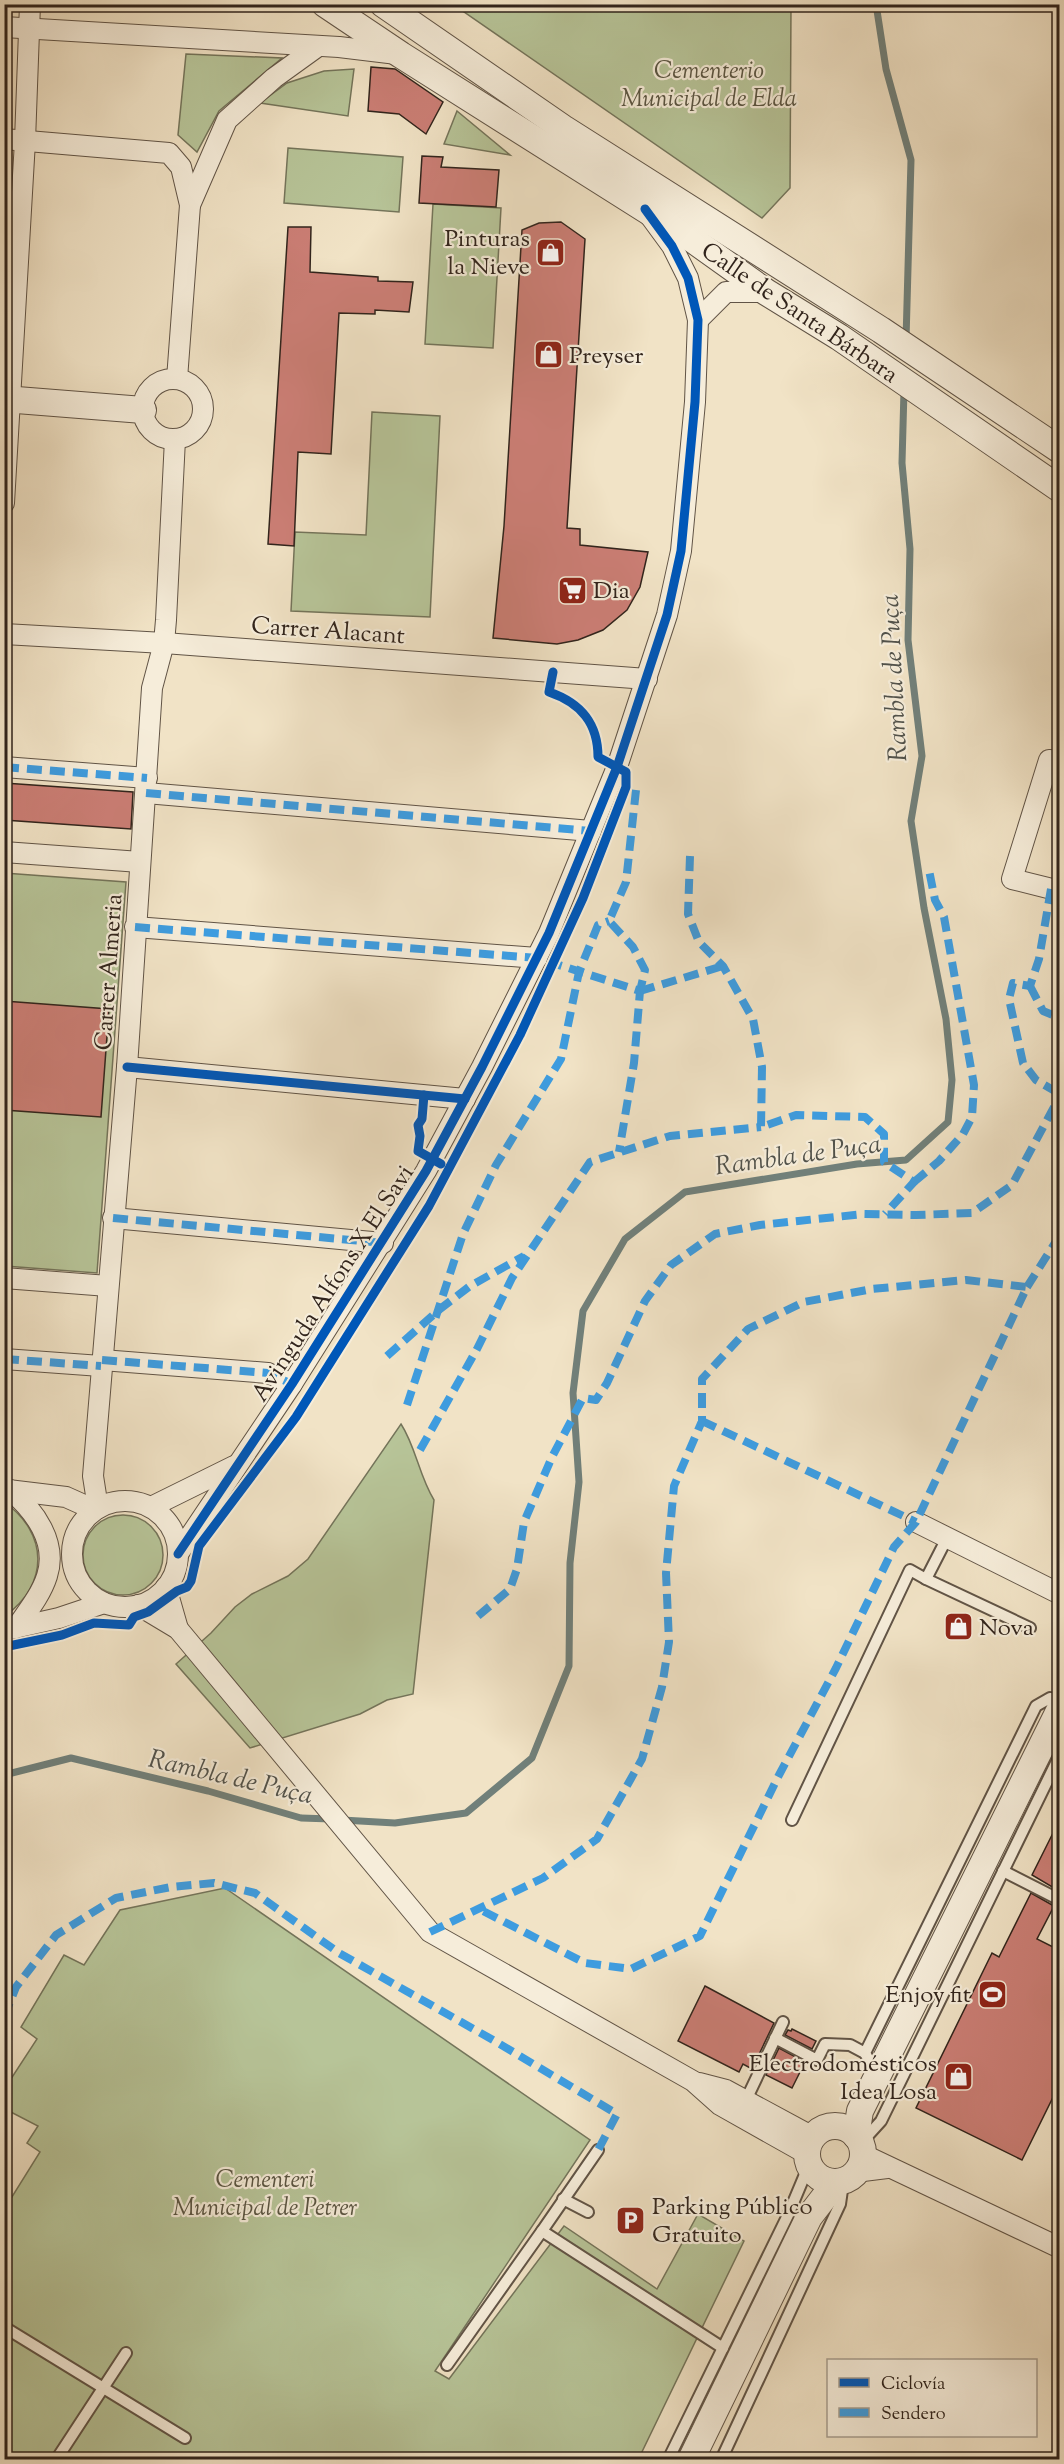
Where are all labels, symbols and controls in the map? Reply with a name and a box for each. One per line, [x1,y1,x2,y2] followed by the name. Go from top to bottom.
[621,55,797,117] park label: Cementerio Municipal de Elda
[445,223,530,285] place label: Pinturas la Nieve
[693,235,904,392] street label: Calle de Santa Bárbara
[535,236,567,268] shop icon: Pinturas la Nieve
[532,339,564,371] shop icon: Preyser
[569,340,644,374] place label: Preyser
[556,574,588,606] supermarket icon: Dia
[593,575,630,609] place label: Dia
[873,593,918,762] water label: Rambla de Puça
[250,610,406,654] street label: Carrer Alacant
[88,893,132,1052] street label: Carrer Almeria
[713,1126,884,1186] water label: Rambla de Puça
[244,1159,423,1409] street label: Avinguda Alfons X El Savi
[942,1611,974,1643] shop icon: Nova
[979,1612,1034,1646] place label: Nova
[145,1742,316,1815] water label: Rambla de Puça
[976,1978,1008,2010] sports icon: Enjoy fit
[885,1979,971,2013] place label: Enjoy fit
[749,2048,937,2110] place label: Electrodomésticos Idea Losa
[942,2061,974,2093] shop icon: Electrodomésticos Idea Losa
[173,2164,358,2226] park label: Cementeri Municipal de Petrer
[652,2191,813,2253] place label: Parking Público Gratuito
[615,2204,647,2236] parking icon: Parking Público Gratuito
[827,2359,1037,2437] legend
[881,2372,945,2398] text: Ciclovía
[881,2402,946,2428] text: Sendero

